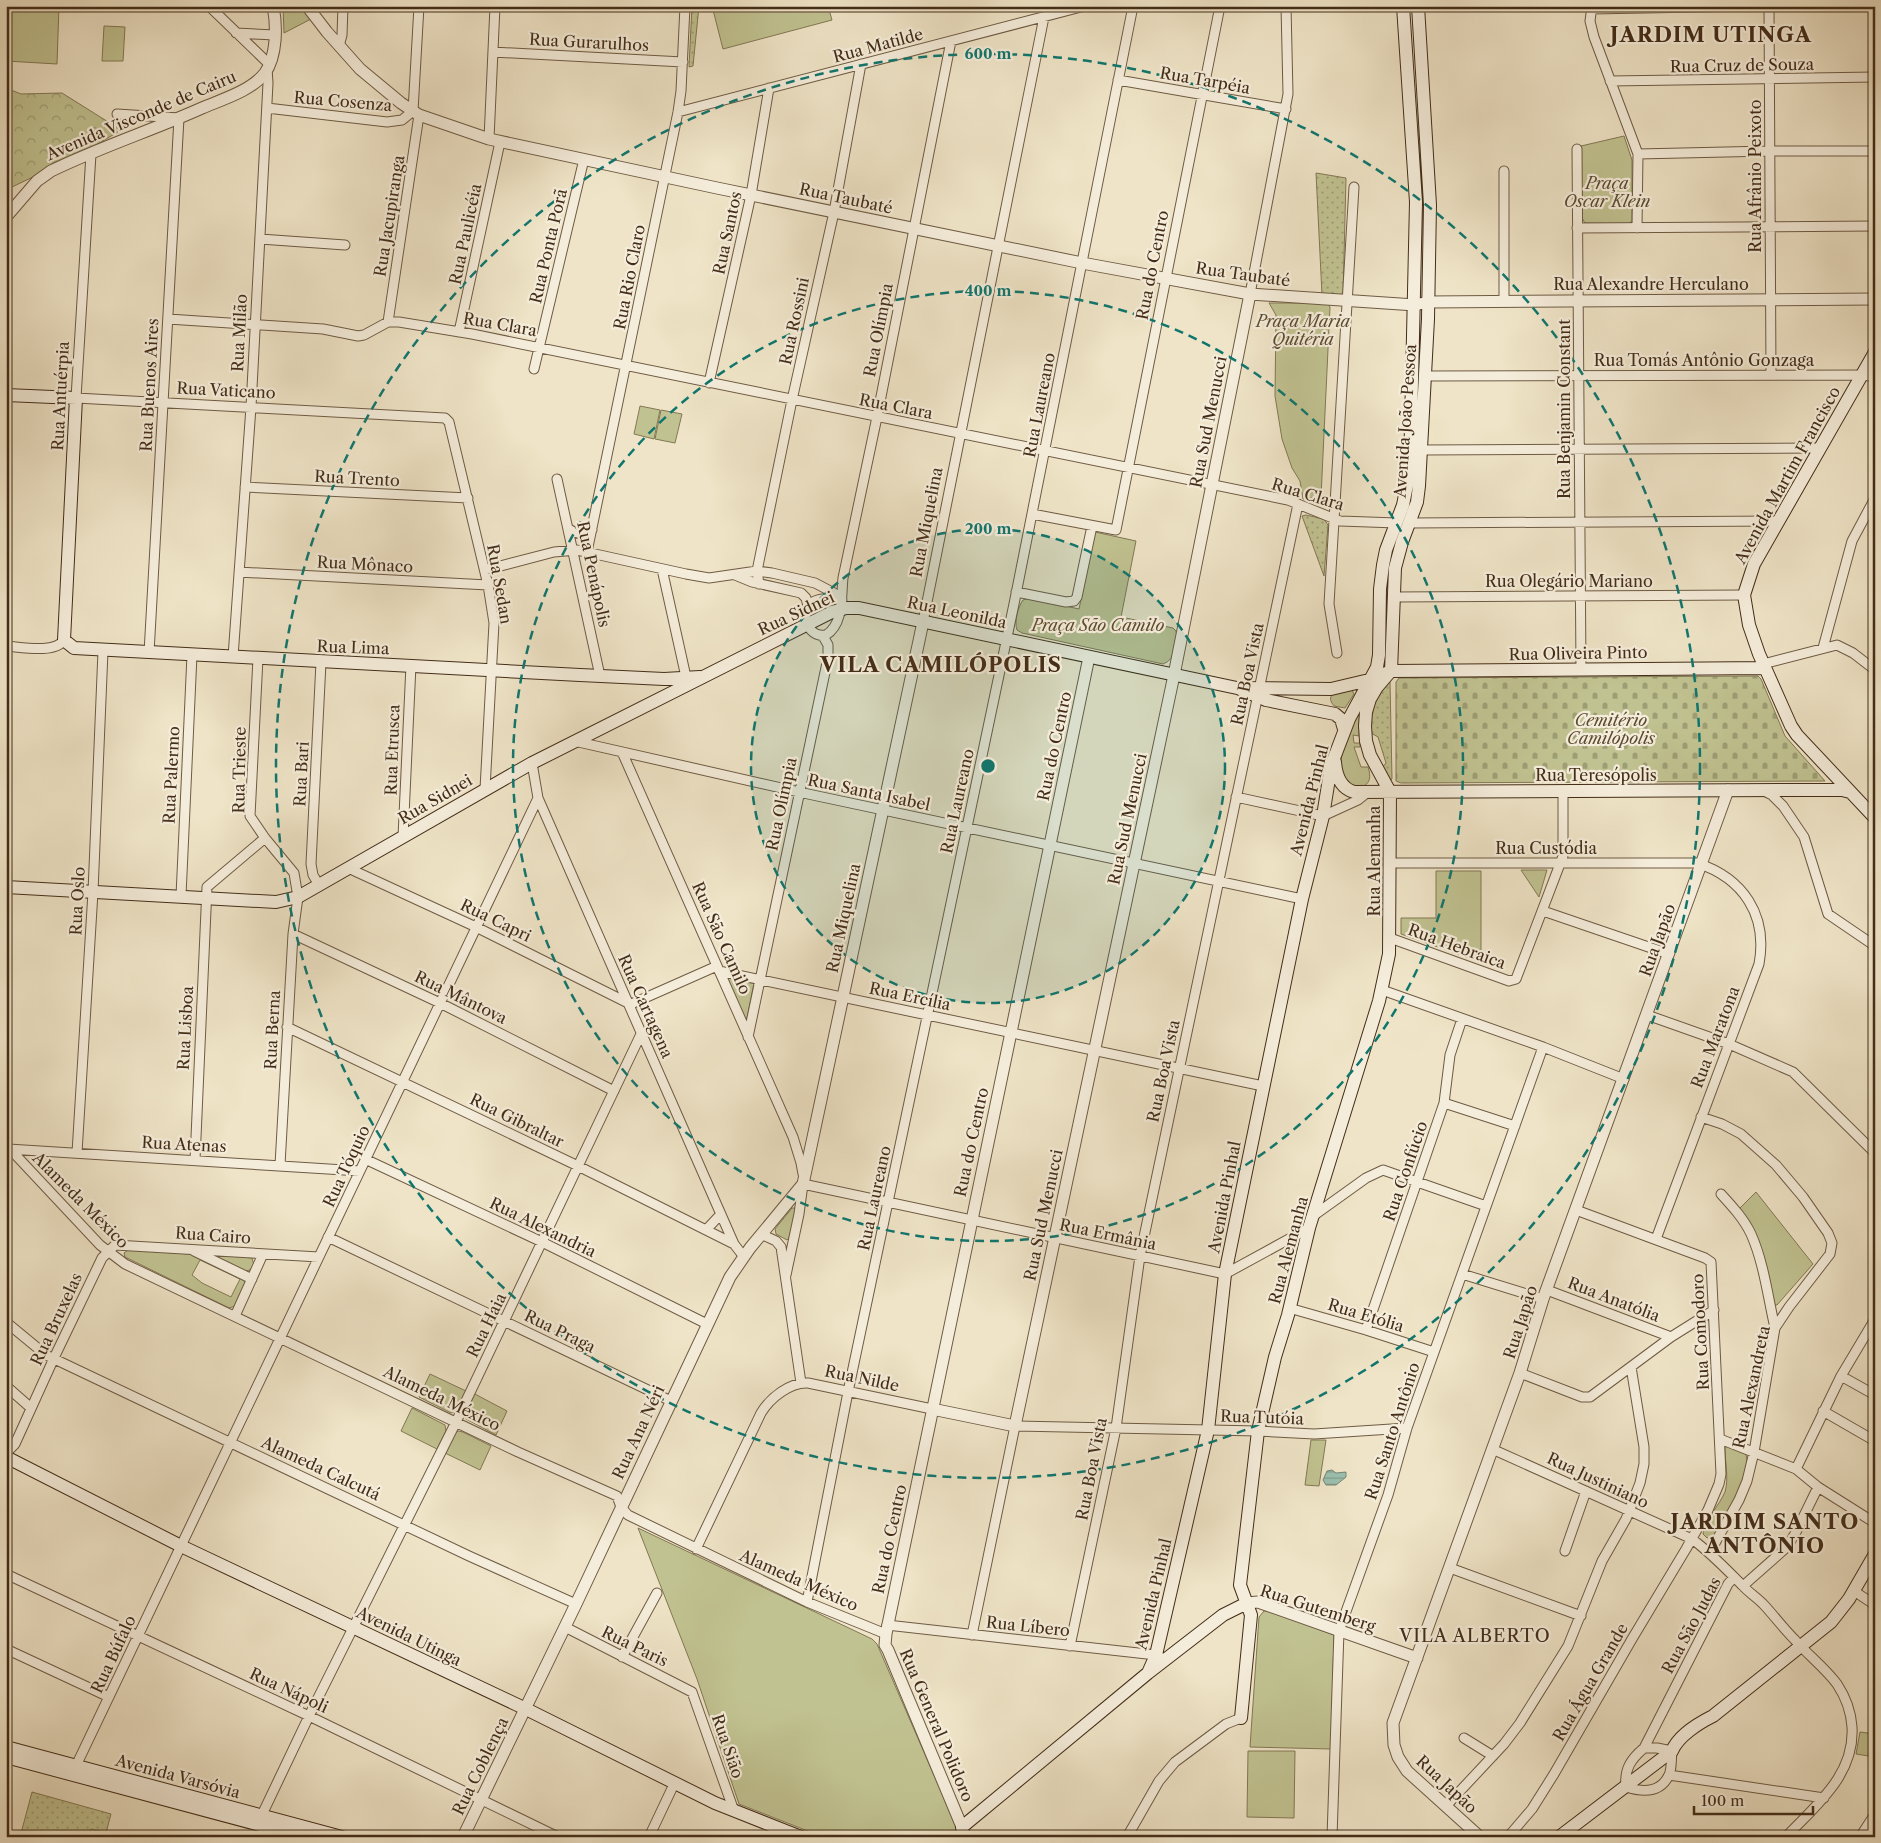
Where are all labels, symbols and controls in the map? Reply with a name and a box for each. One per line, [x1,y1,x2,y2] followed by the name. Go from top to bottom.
[1606,22,1812,47] district label: JARDIM UTINGA
[831,23,925,67] street label: Rua Matilde
[529,29,649,55] street label: Rua Gurarulhos
[965,44,1011,63] text: 600 m
[1670,54,1815,76] street label: Rua Cruz de Souza
[1158,62,1252,98] street label: Rua Tarpéia
[42,66,239,165] street label: Avenida Visconde de Cairu
[293,87,394,115] street label: Rua Cosenza
[1745,99,1765,253] street label: Rua Afrânio Peixoto
[370,153,409,278] street label: Rua Jacupiranga
[1564,173,1650,211] park label: Praça Oscar Klein
[797,178,895,218] street label: Rua Taubaté
[445,181,486,286] street label: Rua Paulicéia
[525,186,571,305] street label: Rua Ponta Porã
[708,190,746,276] street label: Rua Santos
[1132,208,1172,321] street label: Rua do Centro
[609,223,649,331] street label: Rua Rio Claro
[1195,257,1292,291] street label: Rua Taubaté
[1553,274,1749,294] street label: Rua Alexandre Herculano
[775,275,813,367] street label: Rua Rossini
[859,281,897,379] street label: Rua Olímpia
[965,281,1011,300] text: 400 m
[227,293,251,373] street label: Rua Milão
[461,308,539,340] street label: Rua Clara
[1254,311,1351,349] park label: Praça Maria Quitéria
[136,318,162,452] street label: Rua Buenos Aires
[1554,319,1574,499] street label: Rua Benjamin Constant
[47,340,73,451] street label: Rua Antuérpia
[1390,343,1420,500] street label: Avenida João Pessoa
[1594,350,1815,370] street label: Rua Tomás Antônio Gonzaga
[1019,351,1059,459] street label: Rua Laureano
[1185,354,1231,490] street label: Rua Sud Menucci
[176,377,276,403] street label: Rua Vaticano
[1729,383,1844,568] street label: Avenida Martim Francisco
[857,389,935,423] street label: Rua Clara
[906,465,947,579] street label: Rua Miquelina
[314,466,400,490] street label: Rua Trento
[1269,474,1347,515] street label: Rua Clara
[573,519,615,629] street label: Rua Penápolis
[965,519,1011,538] text: 200 m
[483,542,517,626] street label: Rua Sedan
[316,551,414,577] street label: Rua Mônaco
[1485,571,1653,591] street label: Rua Olegário Mariano
[755,587,838,639] street label: Rua Sidnei
[905,592,1009,632] street label: Rua Leonilda
[1030,615,1164,635] park label: Praça São Camilo
[1226,620,1268,727] street label: Rua Boa Vista
[316,636,390,658] street label: Rua Lima
[1508,642,1648,664] street label: Rua Oliveira Pinto
[819,652,1062,677] district label: VILA CAMILÓPOLIS
[1033,689,1075,802] street label: Rua do Centro
[380,704,404,796] street label: Rua Etrusca
[1567,710,1655,748] park label: Cemitério Camilópolis
[158,725,184,824] street label: Rua Palermo
[228,726,250,814] street label: Rua Trieste
[289,741,313,807] street label: Rua Bari
[1285,742,1333,859] street label: Avenida Pinhal
[936,747,978,855] street label: Rua Laureano
[1103,751,1151,887] street label: Rua Sud Menucci
[761,755,801,853] street label: Rua Olímpia
[979,757,997,775] centre of rings
[1535,765,1657,785] street label: Rua Teresópolis
[806,769,932,815] street label: Rua Santa Isabel
[394,770,476,828] street label: Rua Sidnei
[1364,805,1384,916] street label: Rua Alemanha
[1495,838,1597,858] street label: Rua Custódia
[822,861,865,975] street label: Rua Miquelina
[65,866,89,936] street label: Rua Oslo
[688,879,756,998] street label: Rua São Camilo
[457,894,535,946] street label: Rua Capri
[1635,901,1679,979] street label: Rua Japão
[1405,919,1509,973] street label: Rua Hebraica
[614,951,678,1061] street label: Rua Cartagena
[412,966,511,1028] street label: Rua Mântova
[867,978,953,1015] street label: Rua Ercília
[1686,983,1744,1091] street label: Rua Maratona
[173,985,197,1071] street label: Rua Lisboa
[260,989,284,1070] street label: Rua Berna
[1142,1017,1184,1124] street label: Rua Boa Vista
[950,1085,992,1198] street label: Rua do Centro
[467,1089,568,1151] street label: Rua Gibraltar
[1379,1118,1432,1224] street label: Rua Confúcio
[318,1122,374,1210] street label: Rua Tóquio
[141,1132,227,1156] street label: Rua Atenas
[1203,1139,1245,1256] street label: Avenida Pinhal
[853,1144,895,1252] street label: Rua Laureano
[28,1147,133,1252] street label: Alameda México
[1019,1147,1067,1283] street label: Rua Sud Menucci
[487,1193,600,1262] street label: Rua Alexandria
[1264,1193,1312,1306] street label: Rua Alemanha
[1058,1214,1159,1254] street label: Rua Ermânia
[174,1222,252,1248] street label: Rua Cairo
[26,1270,86,1368] street label: Rua Bruxelas
[1565,1272,1663,1326] street label: Rua Anatólia
[1687,1273,1713,1391] street label: Rua Comodoro
[1499,1283,1541,1361] street label: Rua Japão
[462,1289,510,1361] street label: Rua Haia
[1325,1294,1407,1336] street label: Rua Etólia
[521,1305,599,1357] street label: Rua Praga
[1728,1323,1774,1450] street label: Rua Alexandreta
[823,1360,901,1396] street label: Rua Nilde
[1360,1360,1424,1502] street label: Rua Santo Antônio
[379,1361,504,1435] street label: Alameda México
[608,1382,668,1482] street label: Rua Ana Néri
[1220,1406,1305,1428] street label: Rua Tutóia
[1071,1415,1111,1522] street label: Rua Boa Vista
[257,1431,384,1505] street label: Alameda Calcutá
[1544,1448,1652,1512] street label: Rua Justiniano
[868,1482,910,1595] street label: Rua do Centro
[1667,1509,1859,1558] district label: JARDIM SANTO ANTÔNIO
[1130,1536,1176,1653] street label: Avenida Pinhal
[736,1544,862,1615] street label: Alameda México
[1657,1573,1725,1677] street label: Rua São Judas
[1258,1580,1379,1636] street label: Rua Gutemberg
[352,1601,465,1670] street label: Avenida Utinga
[86,1612,140,1696] street label: Rua Búfalo
[985,1612,1071,1640] street label: Rua Líbero
[1548,1619,1632,1744] street label: Rua Água Grande
[599,1621,672,1671] street label: Rua Paris
[1398,1625,1551,1647] district label: VILA ALBERTO
[896,1645,978,1805] street label: Rua General Polidoro
[246,1663,332,1717] street label: Rua Nápoli
[708,1711,748,1781] street label: Rua Sião
[448,1713,513,1818] street label: Rua Coblença
[113,1750,243,1802] street label: Avenida Varsóvia
[1412,1751,1482,1817] street label: Rua Japão
[1694,1783,1812,1815] scale bar
[1701,1791,1744,1810] text: 100 m

